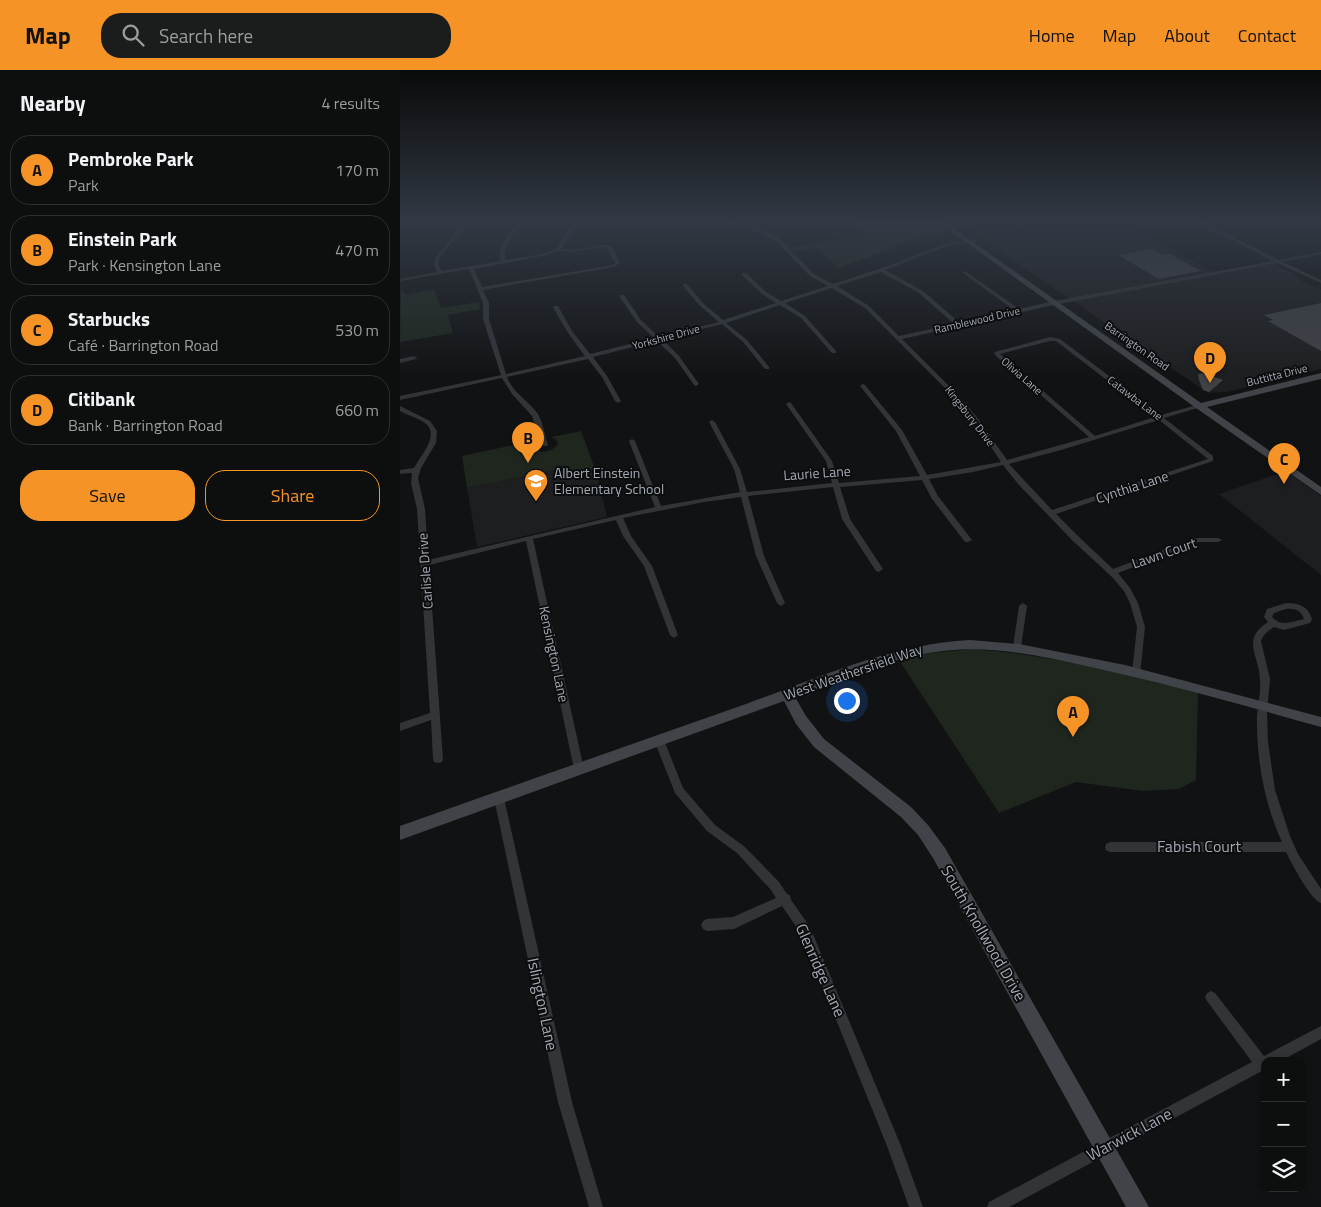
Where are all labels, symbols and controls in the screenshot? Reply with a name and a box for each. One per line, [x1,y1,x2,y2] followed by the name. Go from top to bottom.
[101,13,451,58] search box
[25,17,71,53] text: Map
[119,21,147,49] icon: search
[159,21,253,50] text: Search here
[1029,22,1075,49] text: Home
[1103,22,1136,49] text: Map
[1164,22,1210,49] text: About
[1238,22,1296,49] text: Contact
[20,87,85,119] text: Nearby
[321,91,380,115] text: 4 results
[68,144,193,173] text: Pembroke Park
[32,158,42,182] text: A
[335,158,379,182] text: 170 m
[68,173,99,197] text: Park
[68,224,177,253] text: Einstein Park
[32,238,42,262] text: B
[335,238,379,262] text: 470 m
[68,253,221,277] text: Park · Kensington Lane
[933,302,1022,338] street label: Ramblewood Drive
[68,304,150,333] text: Starbucks
[33,318,41,342] text: C
[335,318,379,342] text: 530 m
[1101,318,1173,374] street label: Barrington Road
[631,320,702,354] street label: Yorkshire Drive
[68,333,219,357] text: Café · Barrington Road
[1194,342,1226,383] pin: D
[998,354,1046,399] street label: Olivia Lane
[1245,360,1310,390] street label: Buttitta Drive
[1104,372,1166,424] street label: Catawba Lane
[941,382,999,450] street label: Kingsbury Drive
[68,384,135,413] text: Citibank
[32,398,42,422] text: D
[335,398,379,422] text: 660 m
[68,413,223,437] text: Bank · Barrington Road
[512,422,544,463] pin: B
[1268,443,1300,484] pin: C
[783,460,851,485] street label: Laurie Lane
[554,462,664,499] place label: Albert Einstein Elementary School
[1093,465,1171,508] street label: Cynthia Lane
[523,468,549,502] school or university icon: Albert Einstein Elementary School
[20,470,195,521] button: Save
[205,470,380,521] button: Share
[411,532,438,610] street label: Carlisle Drive
[1129,532,1199,573] street label: Lawn Court
[534,604,575,704] street label: Kensington Lane
[781,638,925,705] street label: West Weathersfield Way
[834,688,860,714] your location
[1057,696,1089,737] pin: A
[1157,834,1241,858] street label: Fabish Court
[935,861,1033,1005] street label: South Knollwood Drive
[790,919,852,1021] street label: Glenridge Lane
[521,956,565,1052] street label: Islington Lane
[1261,1057,1306,1192] map controls
[1261,1057,1306,1102] button: +
[1082,1101,1176,1167] street label: Warwick Lane
[1261,1102,1306,1147] button: −
[1261,1147,1306,1192] button: layers

